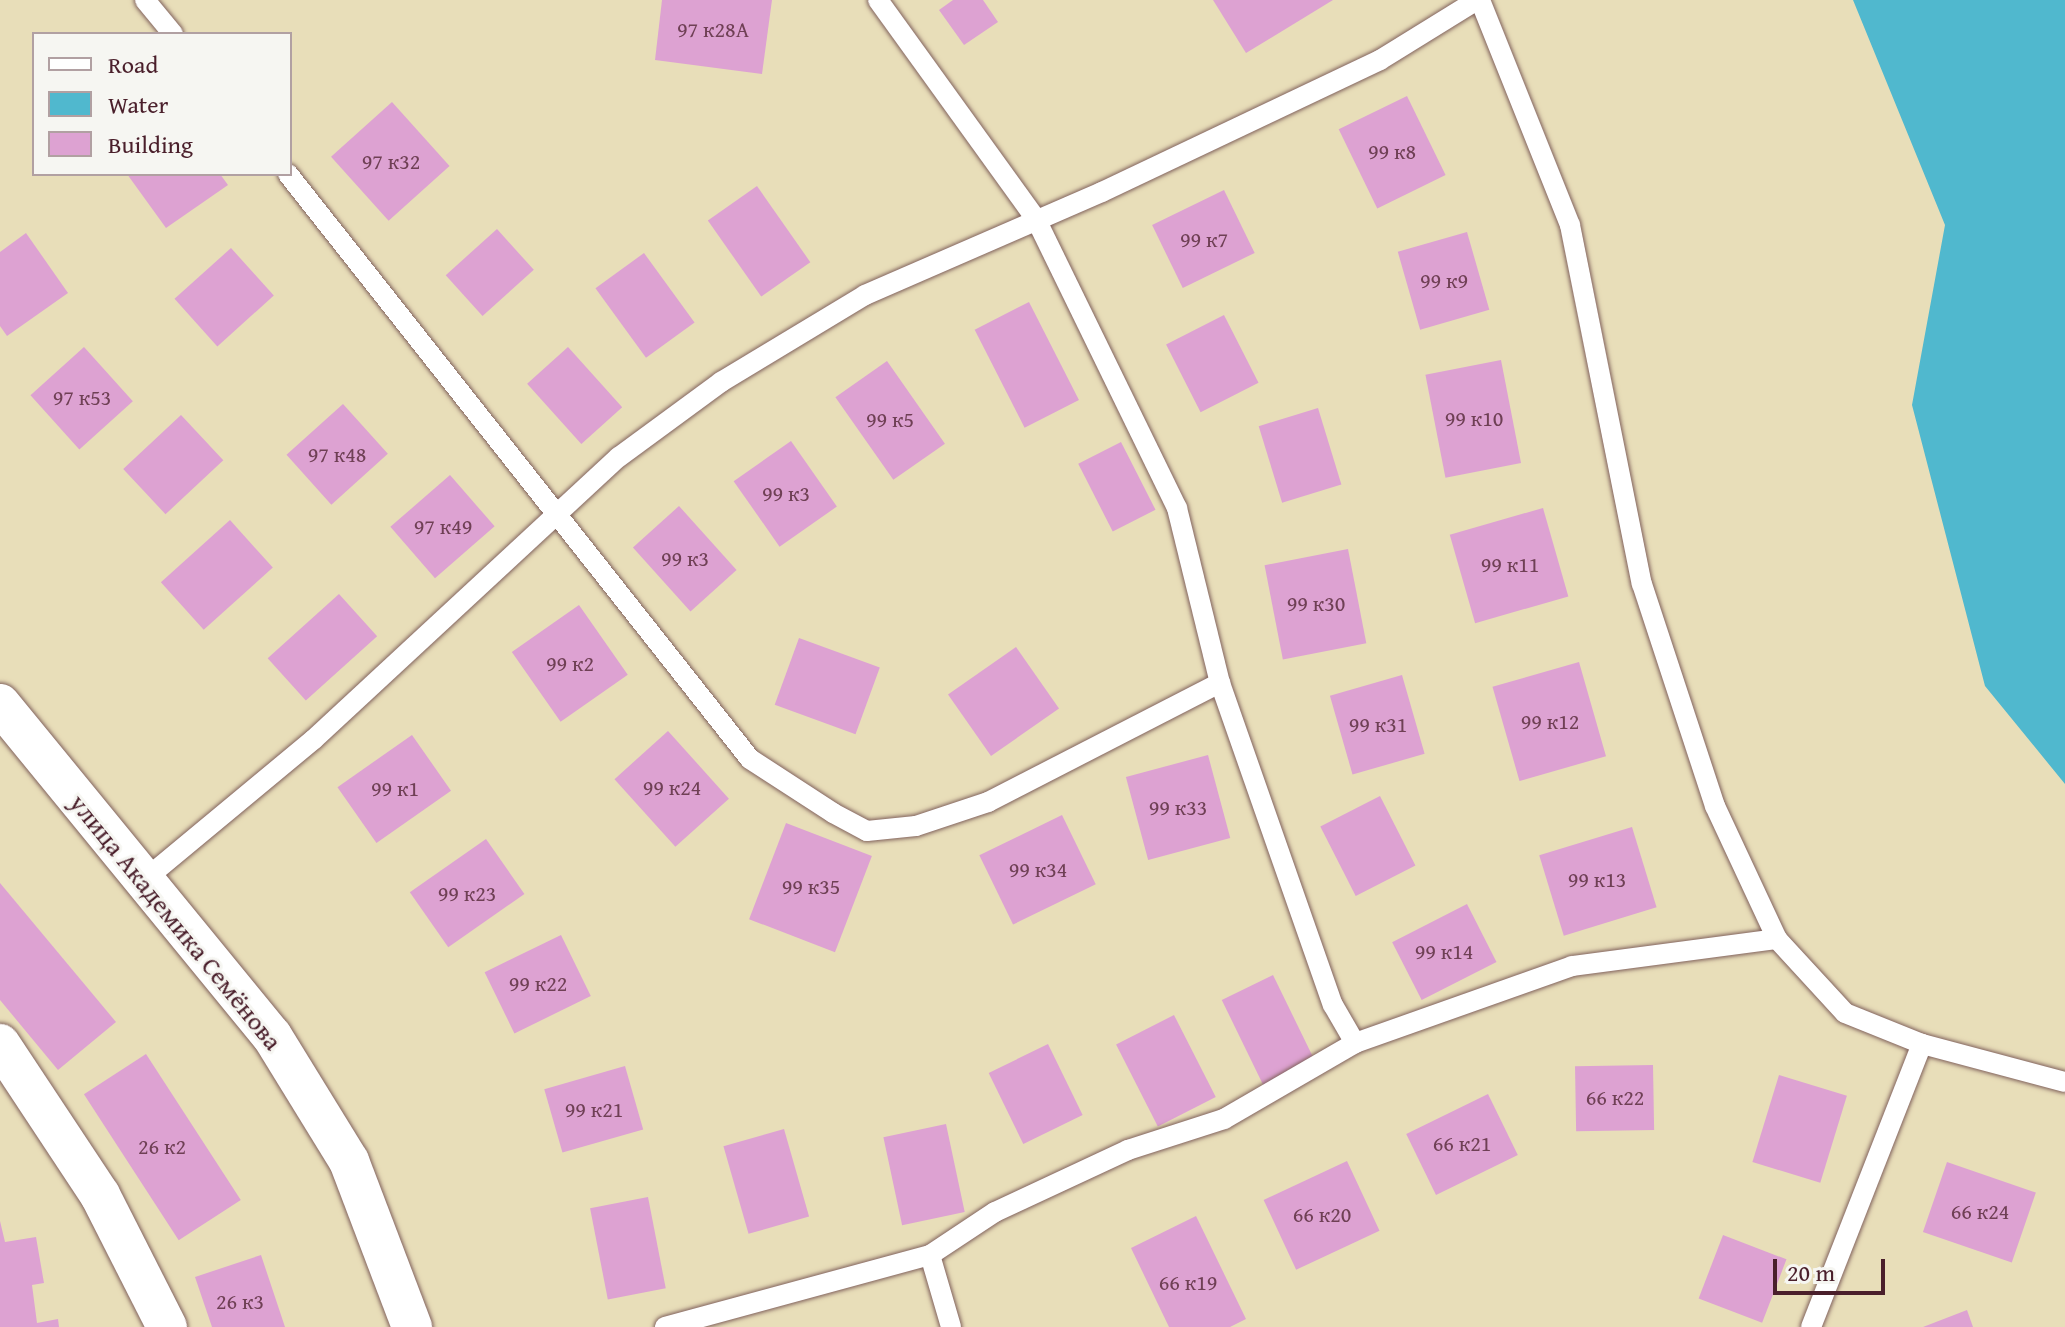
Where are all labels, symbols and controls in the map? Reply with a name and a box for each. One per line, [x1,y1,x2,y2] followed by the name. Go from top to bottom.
[677,17,749,43] house number: 97 к28А
[32,32,292,176] legend
[108,47,158,82] text: Road
[108,87,168,122] text: Water
[108,127,193,162] text: Building
[1368,139,1416,165] house number: 99 к8
[362,149,420,175] house number: 97 к32
[1180,227,1228,253] house number: 99 к7
[1420,268,1468,294] house number: 99 к9
[53,385,111,411] house number: 97 к53
[1445,406,1503,432] house number: 99 к10
[866,407,914,433] house number: 99 к5
[308,442,366,468] house number: 97 к48
[762,481,810,507] house number: 99 к3
[414,514,472,540] house number: 97 к49
[661,546,709,572] house number: 99 к3
[1481,552,1539,578] house number: 99 к11
[1287,591,1345,617] house number: 99 к30
[546,651,594,677] house number: 99 к2
[1521,709,1579,735] house number: 99 к12
[1349,712,1407,738] house number: 99 к31
[643,775,701,801] house number: 99 к24
[371,776,419,802] house number: 99 к1
[63,788,289,1056] street label: улица Академика Семёнова
[1149,795,1207,821] house number: 99 к33
[1009,857,1067,883] house number: 99 к34
[1568,867,1626,893] house number: 99 к13
[782,874,840,900] house number: 99 к35
[438,881,496,907] house number: 99 к23
[1415,939,1473,965] house number: 99 к14
[509,971,567,997] house number: 99 к22
[1586,1085,1644,1111] house number: 66 к22
[565,1097,623,1123] house number: 99 к21
[1433,1131,1491,1157] house number: 66 к21
[138,1134,186,1160] house number: 26 к2
[1951,1199,2009,1225] house number: 66 к24
[1293,1202,1351,1228] house number: 66 к20
[1777,1243,1889,1293] scale bar
[1787,1255,1835,1290] text: 20 m
[1159,1270,1217,1296] house number: 66 к19
[216,1289,264,1315] house number: 26 к3

